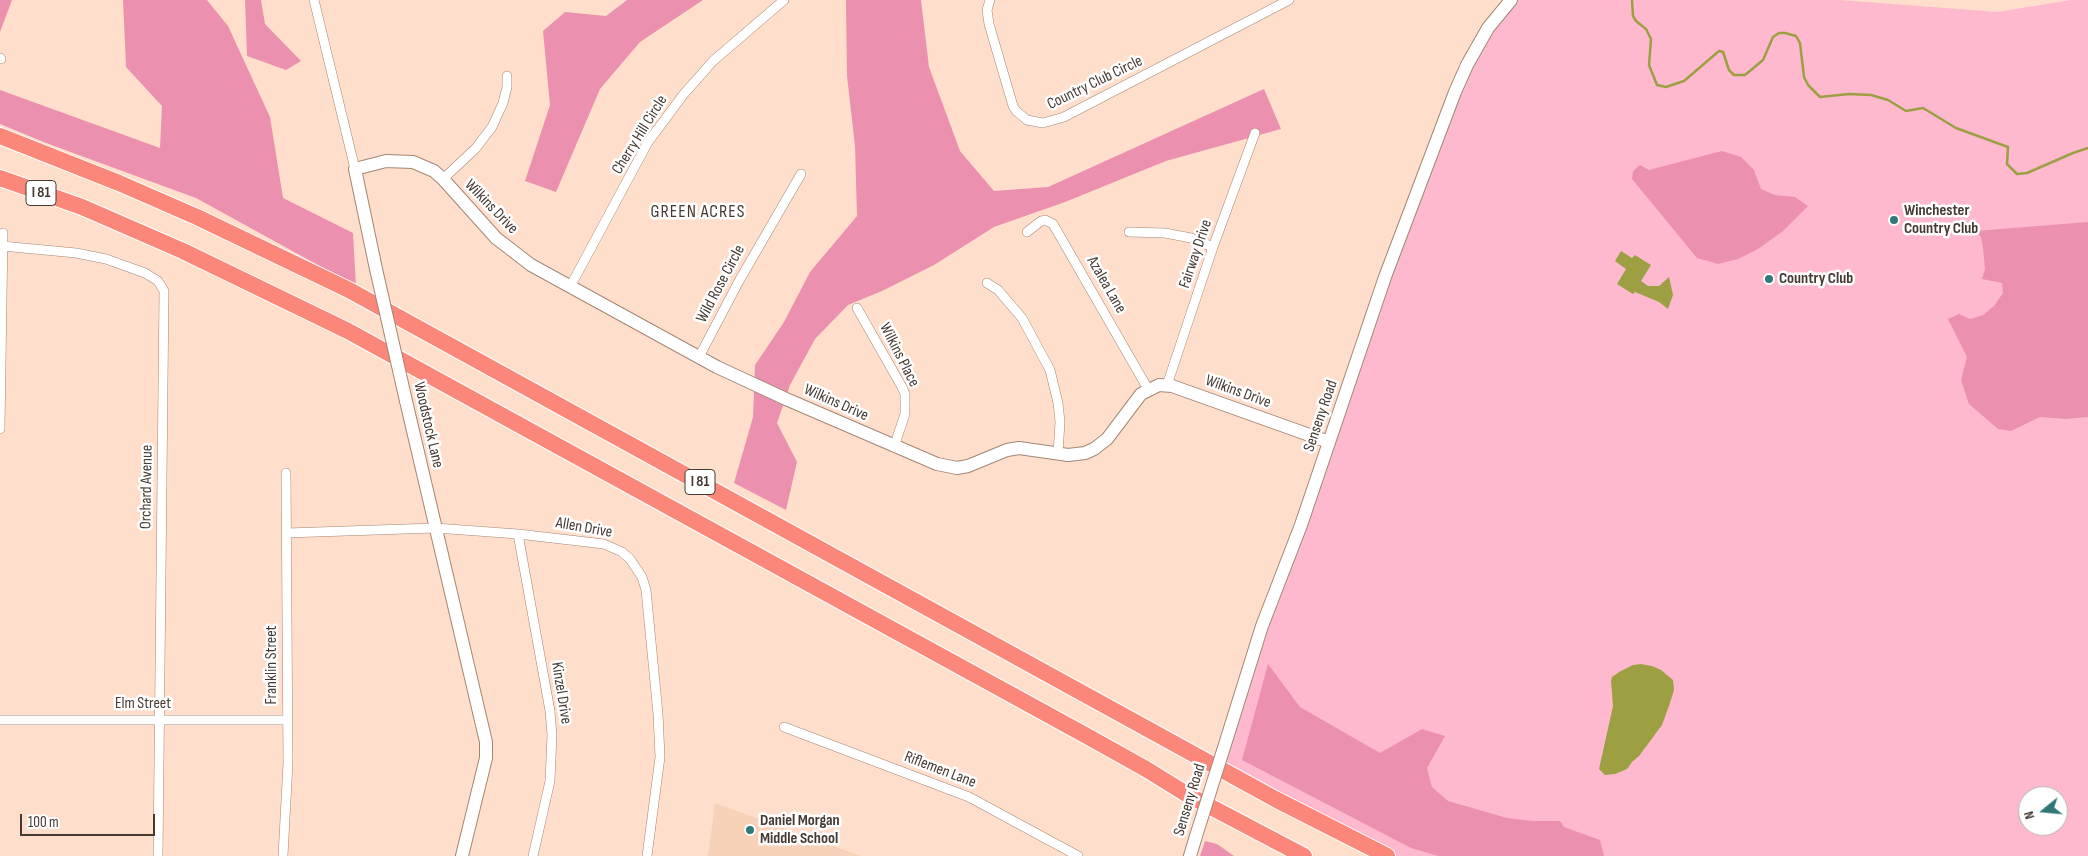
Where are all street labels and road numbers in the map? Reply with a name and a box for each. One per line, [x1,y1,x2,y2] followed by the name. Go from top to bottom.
[1044,52,1146,114] street label: Country Club Circle
[608,92,672,178] street label: Cherry Hill Circle
[460,176,522,238] street label: Wilkins Drive
[26,180,56,206] road number: I 81
[1175,217,1217,291] street label: Fairway Drive
[693,242,749,326] street label: Wild Rose Circle
[1082,253,1130,317] street label: Azalea Lane
[875,320,923,390] street label: Wilkins Place
[1203,371,1273,413] street label: Wilkins Drive
[1300,378,1342,454] street label: Senseny Road
[409,380,447,470] street label: Woodstock Lane
[801,380,871,426] street label: Wilkins Drive
[137,445,157,529] street label: Orchard Avenue
[685,470,715,494] road number: I 81
[554,514,614,542] street label: Allen Drive
[262,626,282,704] street label: Franklin Street
[547,661,575,725] street label: Kinzel Drive
[115,694,171,714] street label: Elm Street
[901,748,979,792] street label: Riflemen Lane
[1170,762,1210,838] street label: Senseny Road

